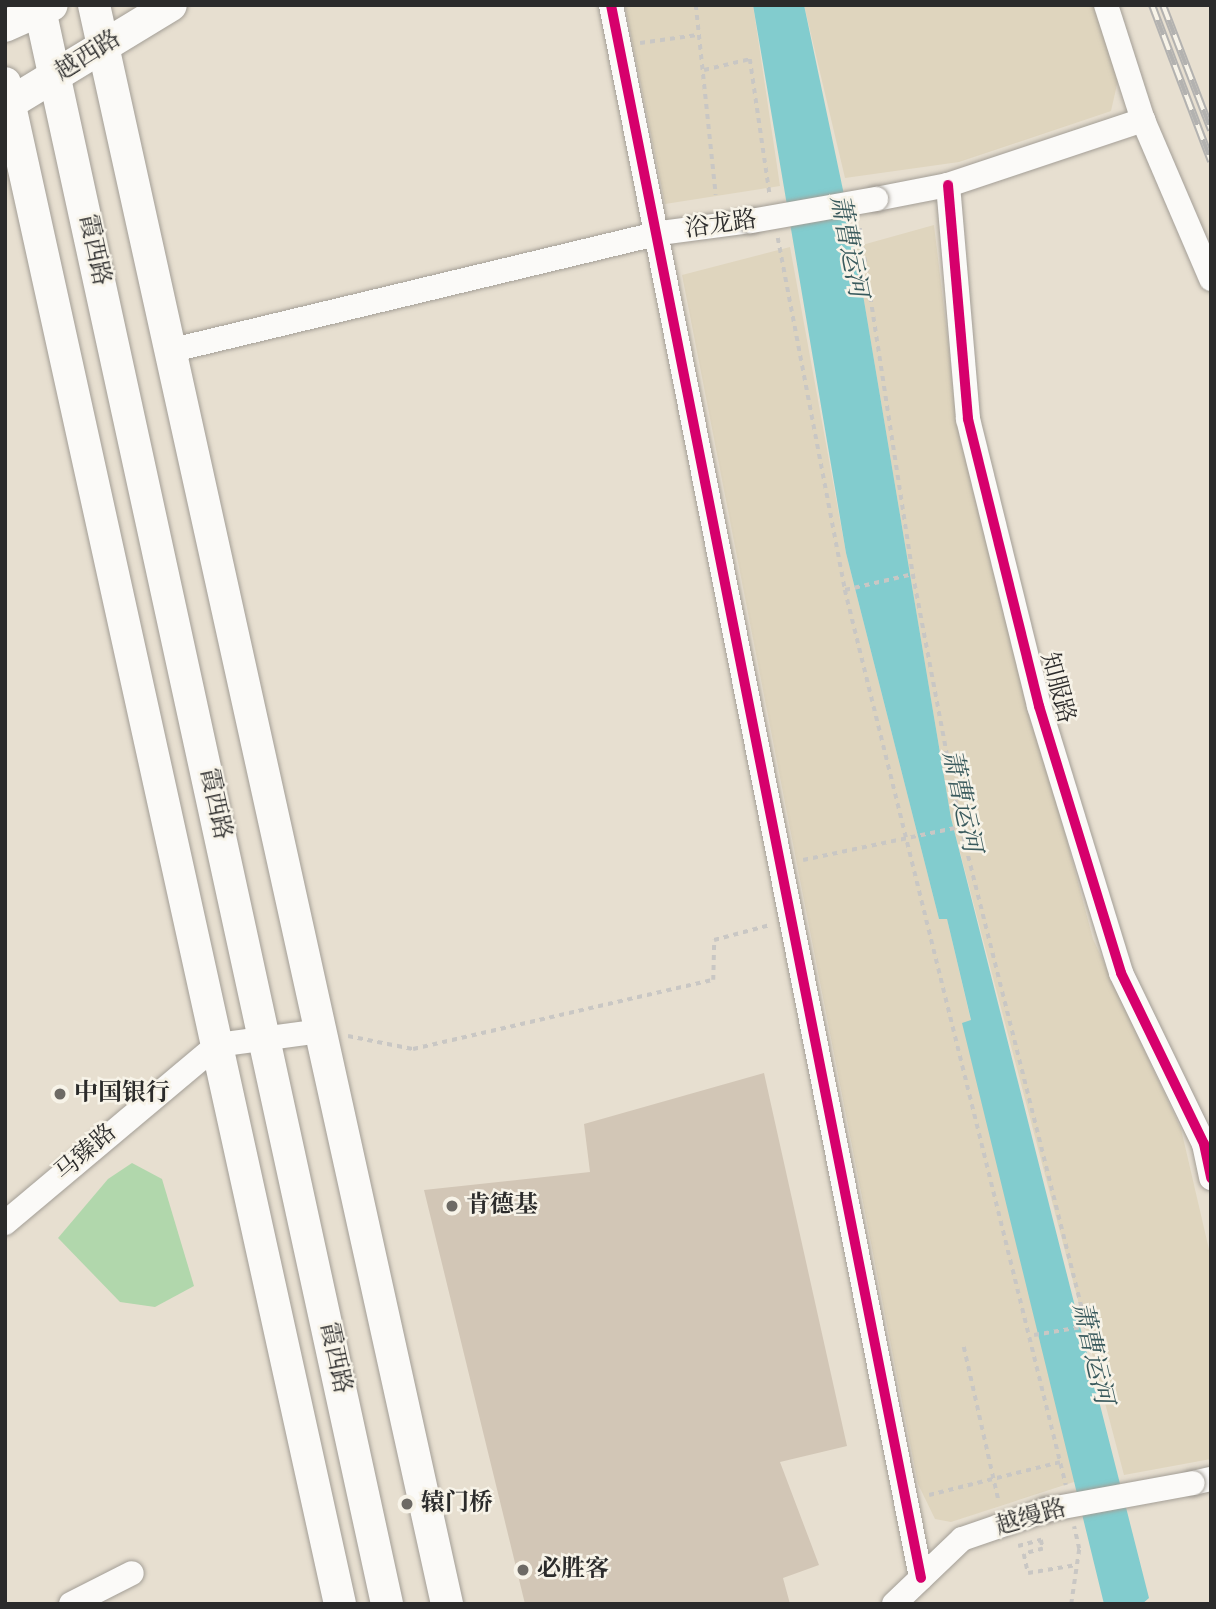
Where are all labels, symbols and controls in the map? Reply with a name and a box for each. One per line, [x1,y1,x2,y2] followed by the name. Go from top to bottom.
[50,25,126,87] street label: 越西路
[823,192,873,300] water label: 萧曹运河
[683,206,759,244] street label: 浴龙路
[72,212,116,288] street label: 霞西路
[1034,649,1080,727] street label: 知服路
[935,747,987,855] water label: 萧曹运河
[193,766,237,842] street label: 霞西路
[74,1080,170,1108] place label: 中国银行
[52,1086,68,1102] marker: 中国银行
[49,1119,123,1187] street label: 马臻路
[466,1192,538,1220] place label: 肯德基
[444,1198,460,1214] marker: 肯德基
[1065,1299,1119,1407] water label: 萧曹运河
[313,1320,357,1396] street label: 霞西路
[421,1490,493,1518] place label: 辕门桥
[992,1494,1070,1542] street label: 越缦路
[399,1496,415,1512] marker: 辕门桥
[537,1556,609,1584] place label: 必胜客
[515,1562,531,1578] marker: 必胜客

